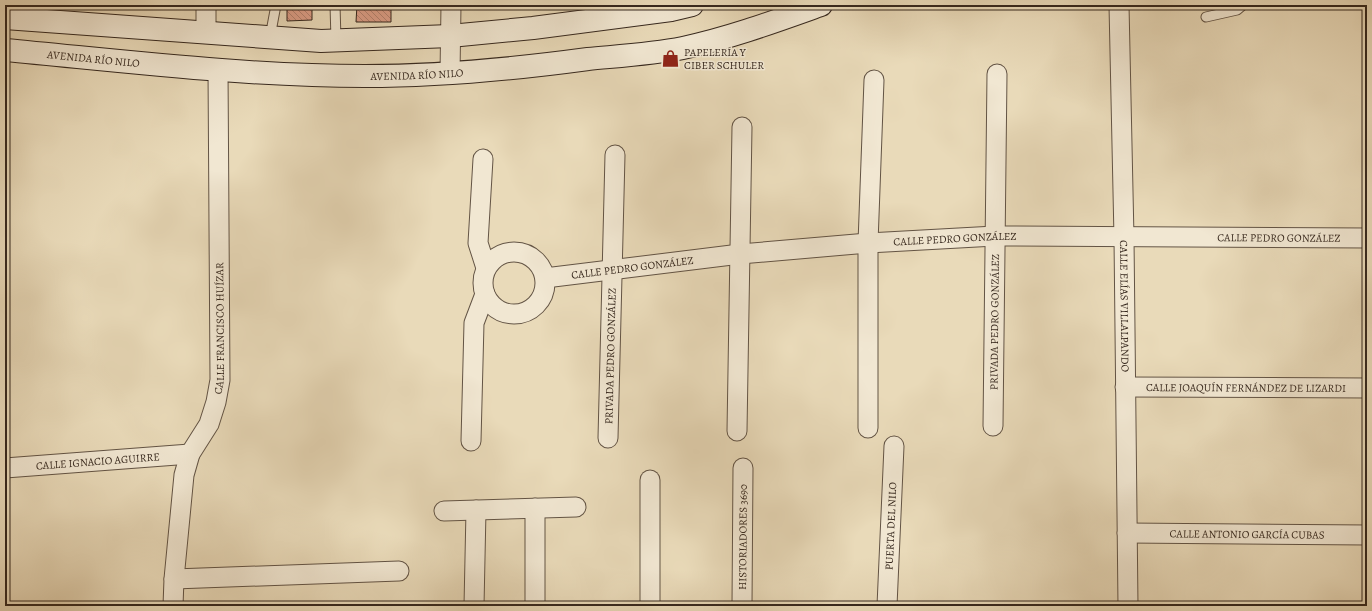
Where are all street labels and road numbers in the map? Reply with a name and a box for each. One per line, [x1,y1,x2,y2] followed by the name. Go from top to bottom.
[45,47,141,71] street label: AVENIDA RÍO NILO
[369,65,464,84] street label: AVENIDA RÍO NILO
[893,229,1017,250] street label: CALLE PEDRO GONZÁLEZ
[1217,230,1340,246] street label: CALLE PEDRO GONZÁLEZ
[1116,240,1132,373] street label: CALLE ELÍAS VILLALPANDO
[570,253,694,283] street label: CALLE PEDRO GONZÁLEZ
[986,254,1003,390] street label: PRIVADA PEDRO GONZÁLEZ
[211,262,228,395] street label: CALLE FRANCISCO HUÍZAR
[601,288,620,424] street label: PRIVADA PEDRO GONZÁLEZ
[1146,380,1346,396] street label: CALLE JOAQUÍN FERNÁNDEZ DE LIZARDI
[35,449,160,474] street label: CALLE IGNACIO AGUIRRE
[882,481,900,571] street label: PUERTA DEL NILO
[735,484,751,590] street label: HISTORIADORES 3690
[1169,526,1325,543] street label: CALLE ANTONIO GARCÍA CUBAS

